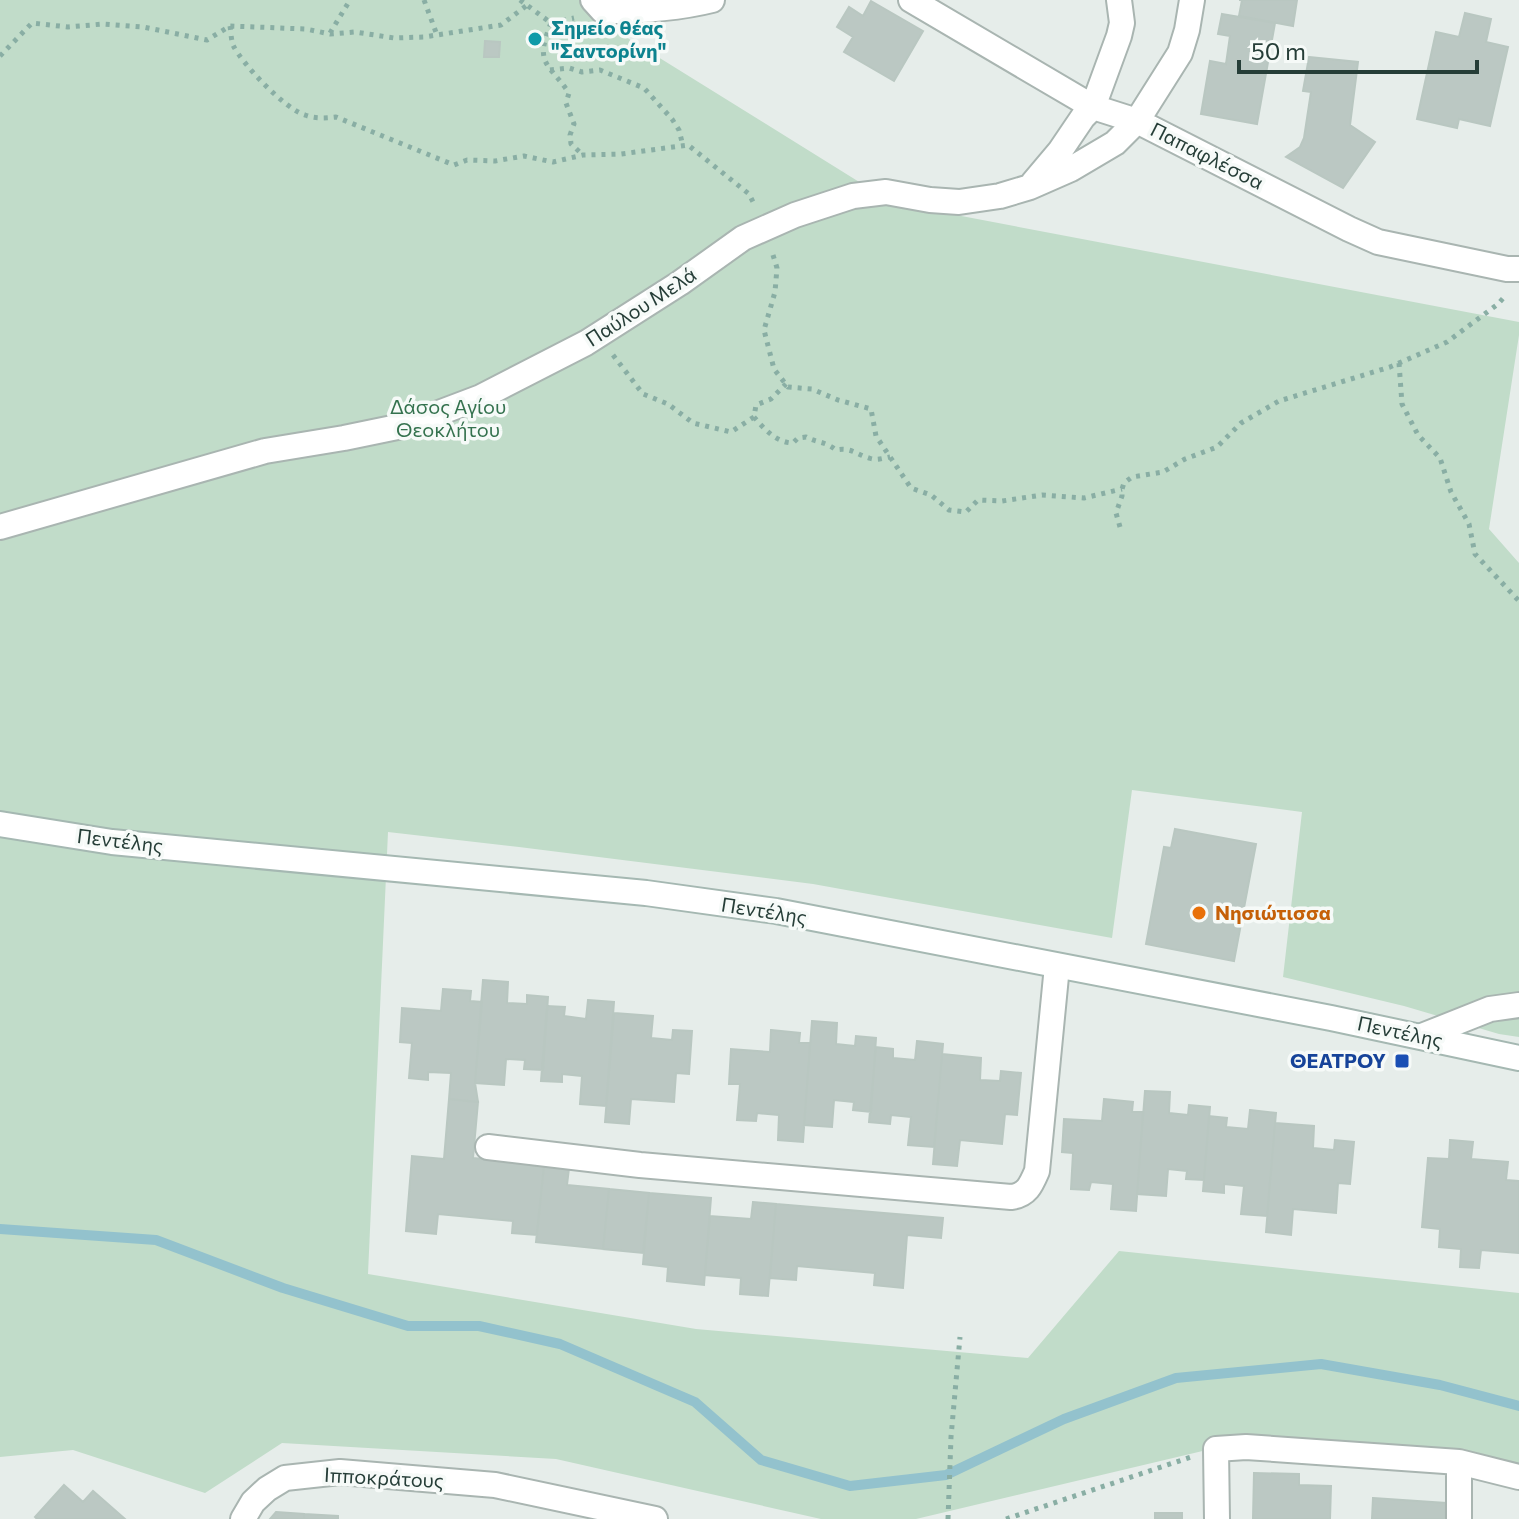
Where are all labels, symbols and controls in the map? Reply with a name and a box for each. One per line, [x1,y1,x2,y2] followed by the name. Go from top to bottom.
[551,15,666,62] place label: Σημείο θέας "Σαντορίνη"
[1239,24,1477,74] scale bar
[526,30,544,48] marker: Σημείο θέας "Σαντορίνη"
[1251,36,1306,65] text: 50 m
[1147,116,1268,194] street label: Παπαφλέσσα
[581,261,700,351] street label: Παύλου Μελά
[390,394,506,441] park label: Δάσος Αγίου Θεοκλήτου
[76,823,165,857] street label: Πεντέλης
[720,891,809,929] street label: Πεντέλης
[1215,900,1331,924] place label: Νησιώτισσα
[1190,904,1208,922] marker: Νησιώτισσα
[1355,1010,1445,1052] street label: Πεντέλης
[1290,1048,1386,1072] place label: ΘΕΑΤΡΟΥ
[1393,1052,1411,1070] marker: ΘΕΑΤΡΟΥ
[324,1462,445,1492] street label: Ιπποκράτους

